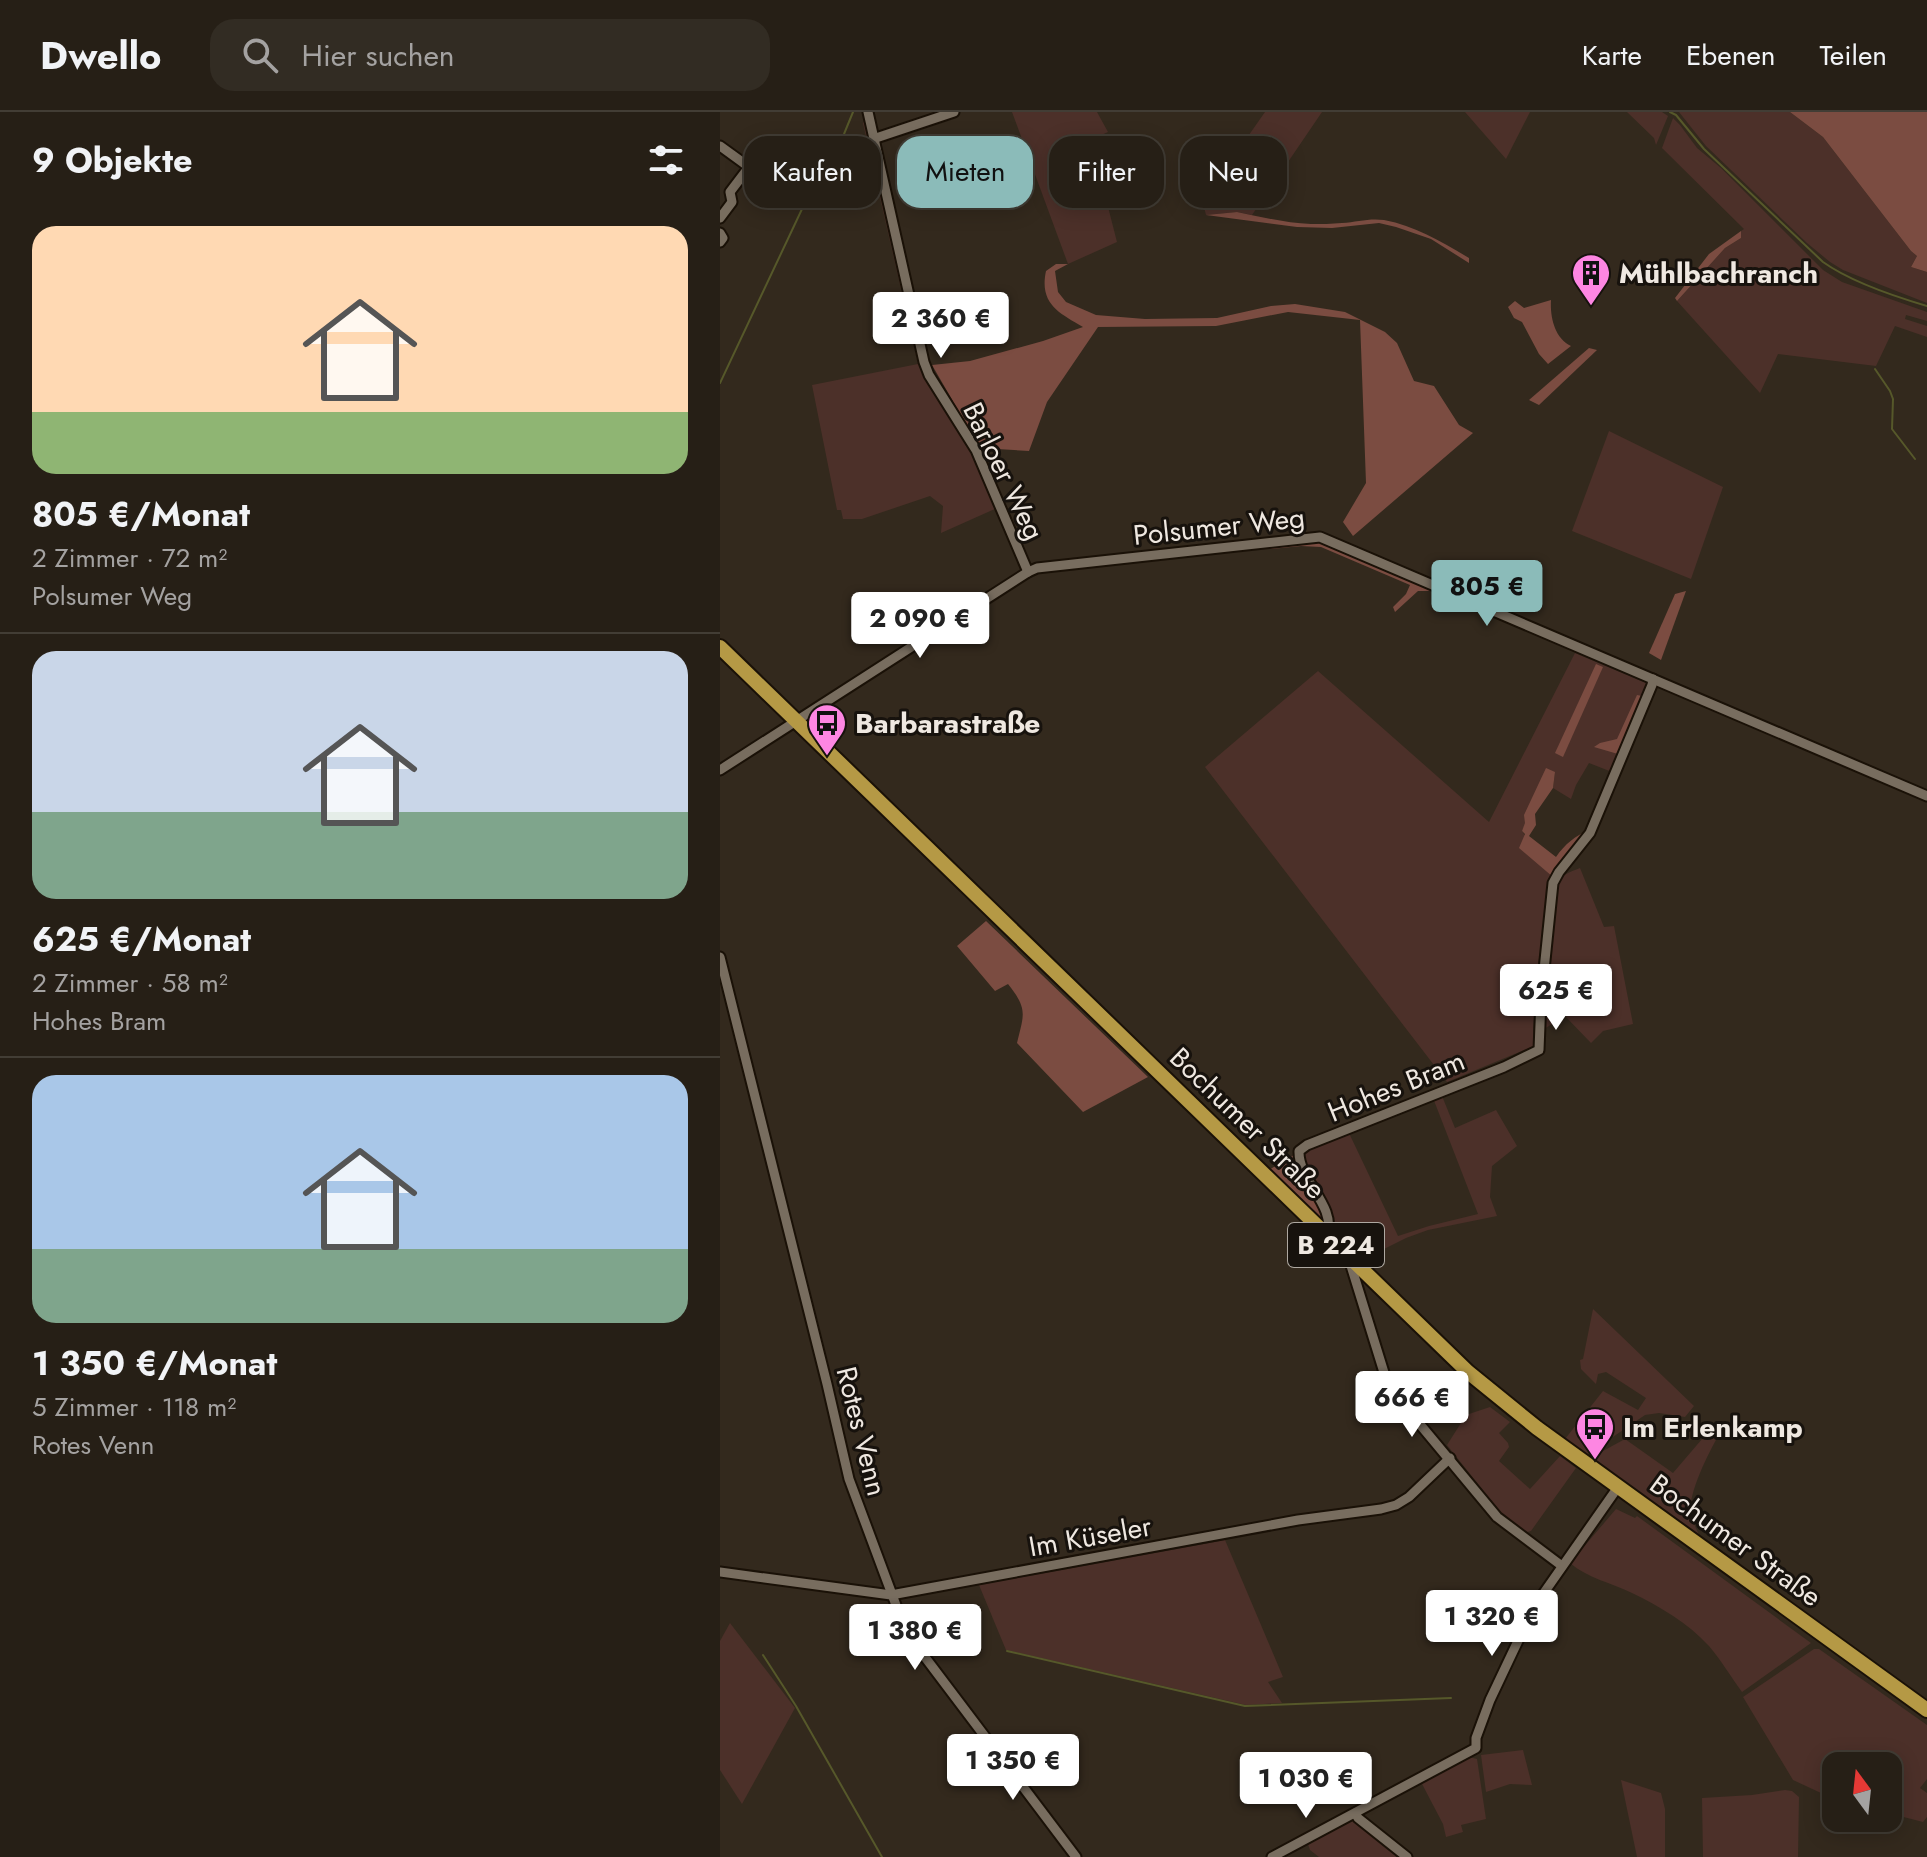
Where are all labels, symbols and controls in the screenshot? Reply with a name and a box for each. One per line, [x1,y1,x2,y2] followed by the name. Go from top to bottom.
[210,19,770,91] search box
[40,28,162,83] text: Dwello
[238,33,282,77] icon: search
[302,34,455,77] text: Hier suchen
[1582,35,1642,76] text: Karte
[1686,35,1776,76] text: Ebenen
[1820,35,1887,76] text: Teilen
[32,136,192,185] text: 9 Objekte
[744,136,881,208] chip: Kaufen
[897,136,1033,208] chip: Mieten
[1049,136,1164,208] chip: Filter
[1180,136,1287,208] chip: Neu
[644,138,688,182] icon: filters
[1570,252,1612,307] building icon: Mühlbachranch
[1619,253,1818,294] place label: Mühlbachranch
[288,278,432,422] icon: home
[867,292,1015,360] pin: 2 360 €
[891,299,991,337] text: 2 360 €
[953,395,1055,547] street label: Barloer Weg
[32,490,250,539] text: 805 €/Monat
[1131,497,1307,556] street label: Polsumer Weg
[32,539,227,577] text: 2 Zimmer · 72 m²
[1431,560,1543,628] pin: 805 €
[1449,567,1525,605] text: 805 €
[32,577,192,615] text: Polsumer Weg
[846,592,994,660] pin: 2 090 €
[869,599,971,637] text: 2 090 €
[806,702,848,757] bus stop icon: Barbarastraße
[288,703,432,847] icon: home
[855,703,1040,744] place label: Barbarastraße
[32,915,251,964] text: 625 €/Monat
[32,964,228,1002] text: 2 Zimmer · 58 m²
[1500,964,1612,1032] pin: 625 €
[1518,971,1594,1009] text: 625 €
[32,1002,166,1040] text: Hohes Bram
[1160,1038,1335,1209] street label: Bochumer Straße
[1321,1040,1471,1133] street label: Hohes Bram
[288,1127,432,1271] icon: home
[1288,1223,1384,1267] road number: B 224
[32,1339,277,1388] text: 1 350 €/Monat
[826,1362,897,1500] street label: Rotes Venn
[1356,1371,1468,1439] pin: 666 €
[1373,1378,1451,1416] text: 666 €
[32,1388,236,1426] text: 5 Zimmer · 118 m²
[1574,1406,1616,1461] bus stop icon: Im Erlenkamp
[1623,1407,1803,1448] place label: Im Erlenkamp
[32,1426,154,1464] text: Rotes Venn
[1641,1464,1830,1617] street label: Bochumer Straße
[1026,1505,1155,1567] street label: Im Küseler
[1418,1590,1566,1658] pin: 1 320 €
[1444,1597,1540,1635] text: 1 320 €
[841,1604,989,1672] pin: 1 380 €
[867,1611,963,1649] text: 1 380 €
[939,1734,1087,1802] pin: 1 350 €
[965,1741,1061,1779] text: 1 350 €
[1232,1752,1380,1820] pin: 1 030 €
[1822,1752,1902,1832] north arrow
[1822,1752,1902,1832] map controls
[1258,1759,1354,1797] text: 1 030 €

